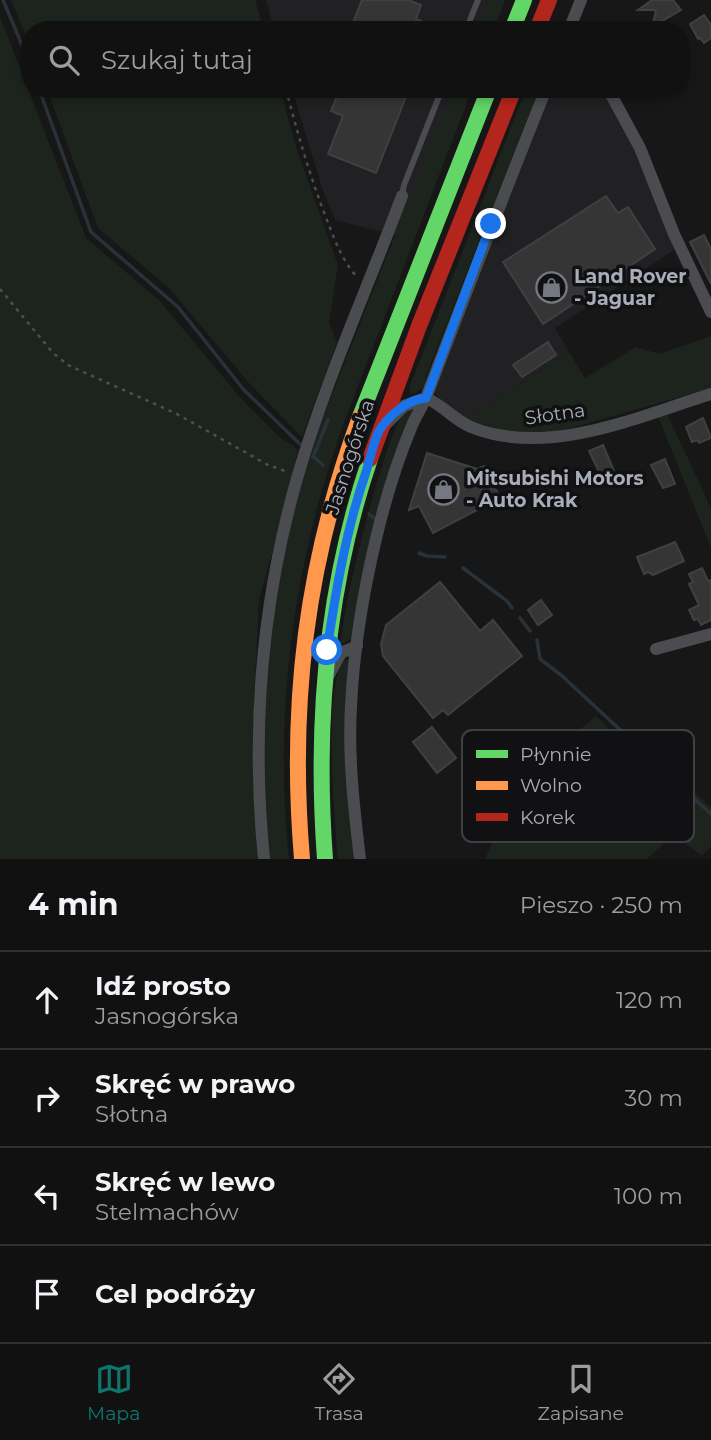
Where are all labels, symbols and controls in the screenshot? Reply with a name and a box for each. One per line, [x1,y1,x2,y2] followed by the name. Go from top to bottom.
[21,21,690,98] search box
[45,41,83,79] icon: search
[101,44,253,76] text: Szukaj tutaj
[475,208,506,239] route end
[574,265,686,310] place label: Land Rover - Jaguar
[534,270,568,304] shop icon: Land Rover - Jaguar
[320,397,379,518] street label: Jasnogórska
[523,398,587,430] street label: Słotna
[466,467,644,512] place label: Mitsubishi Motors - Auto Krak
[426,472,460,506] shop icon: Mitsubishi Motors - Auto Krak
[311,634,342,665] route start
[462,730,694,842] legend
[520,743,591,766] text: Płynnie
[520,774,582,797] text: Wolno
[520,806,576,829] text: Korek
[28,886,118,923] text: 4 min
[520,891,683,919] text: Pieszo · 250 m
[95,970,231,1002] text: Idź prosto
[28,981,66,1019] icon: ahead
[616,986,683,1014] text: 120 m
[95,1002,239,1030] text: Jasnogórska
[95,1068,295,1100] text: Skręć w prawo
[28,1079,66,1117] icon: right
[624,1084,683,1112] text: 30 m
[95,1100,168,1128] text: Słotna
[95,1166,275,1198] text: Skręć w lewo
[28,1177,66,1215] icon: left
[614,1182,683,1210] text: 100 m
[95,1198,239,1226] text: Stelmachów
[28,1275,66,1313] icon: arrive
[95,1278,255,1310] text: Cel podróży
[87,1360,140,1425] tab: Mapa
[314,1360,364,1425] tab: Trasa
[538,1360,624,1425] tab: Zapisane

